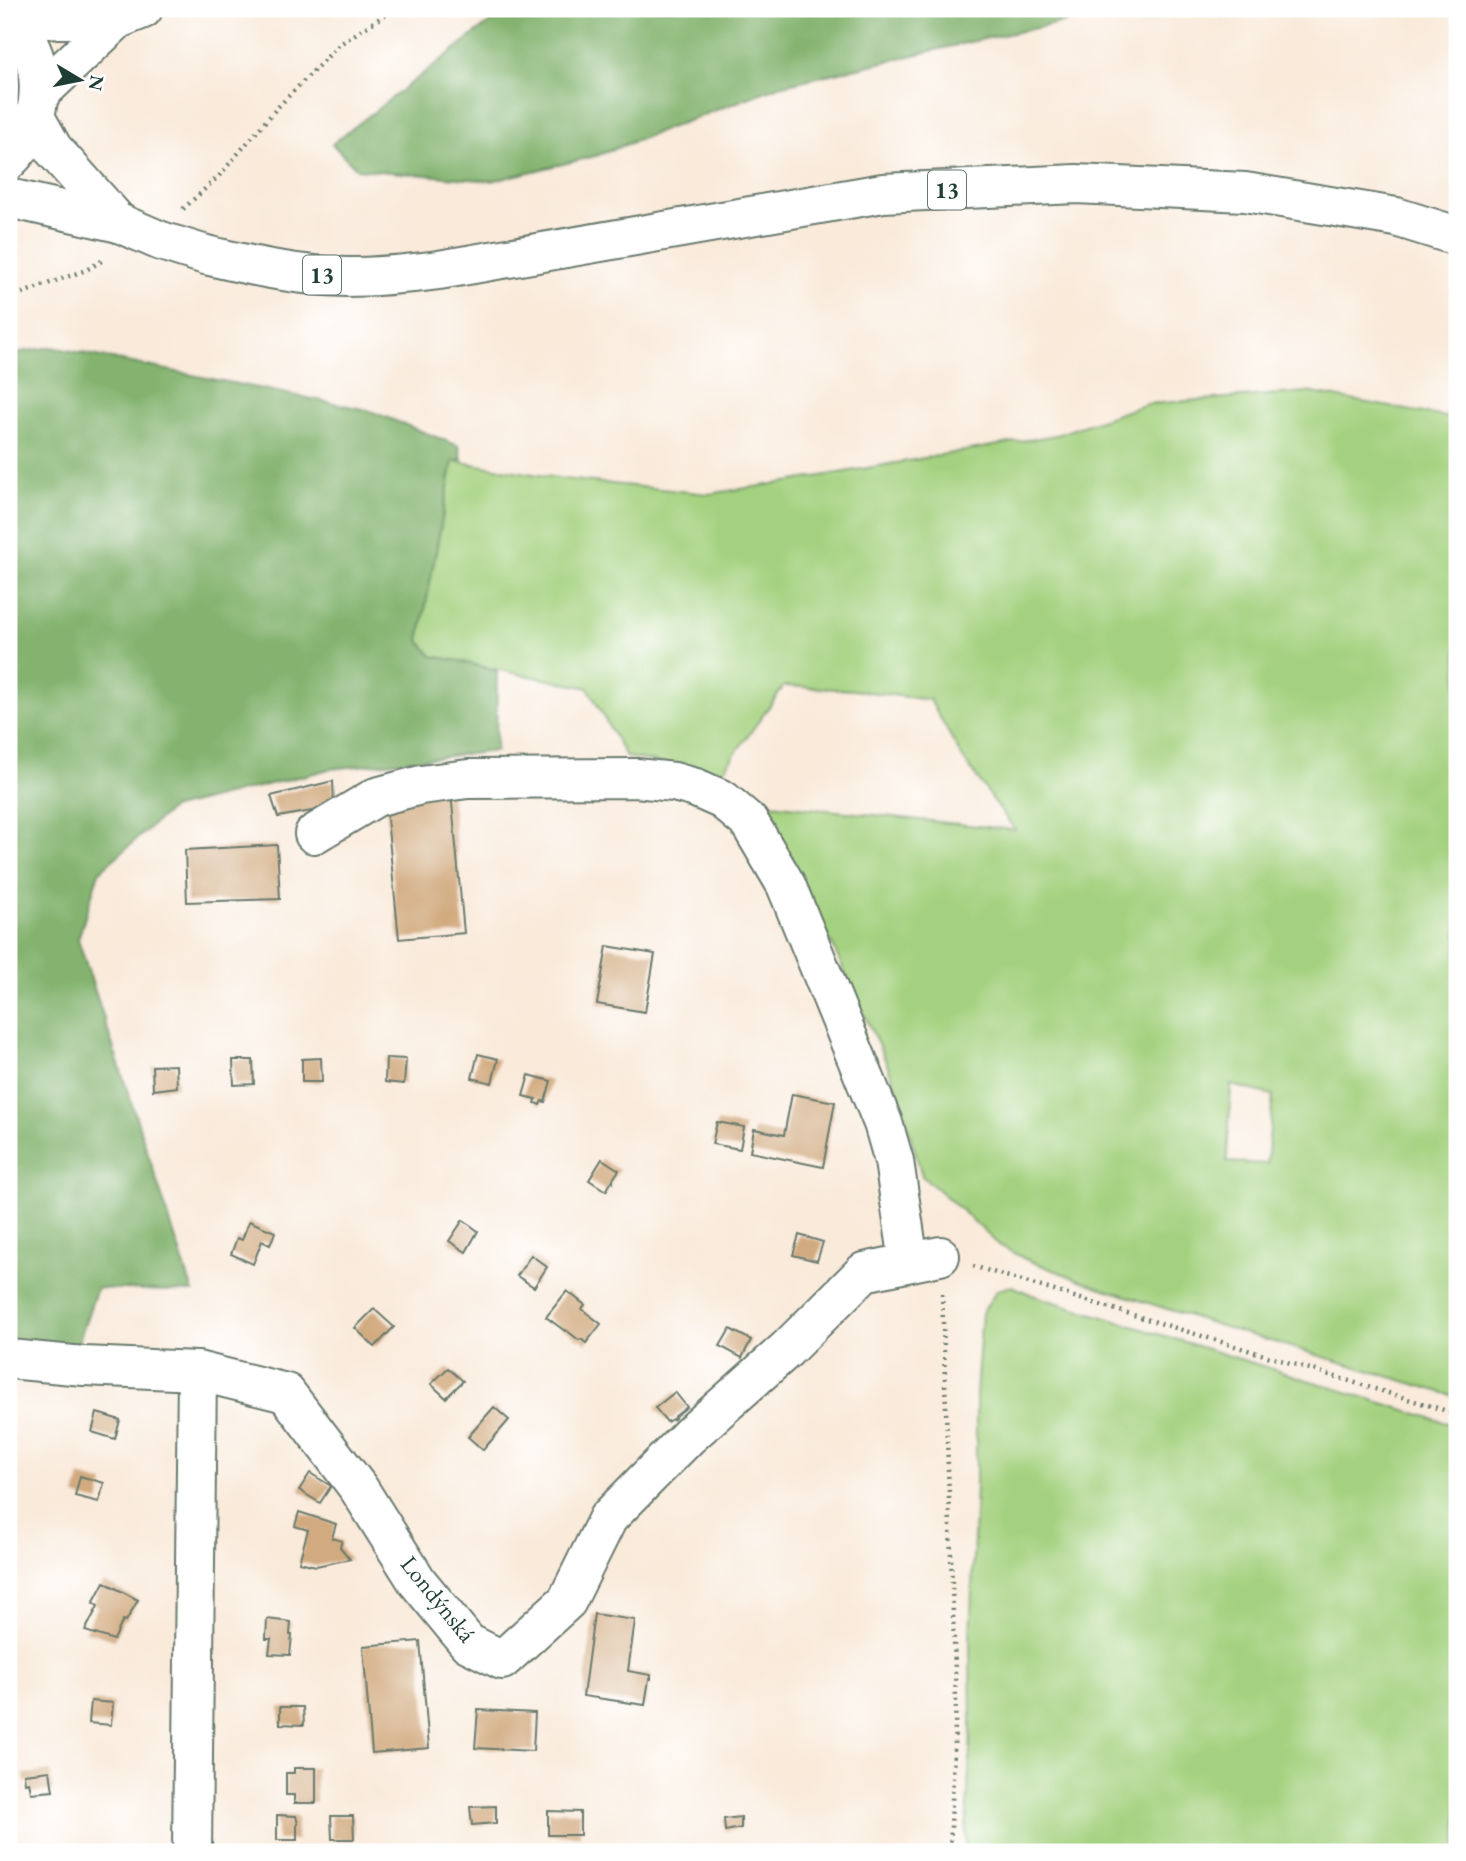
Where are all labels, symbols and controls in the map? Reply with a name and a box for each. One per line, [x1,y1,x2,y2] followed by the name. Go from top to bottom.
[46,46,116,116] north arrow
[82,73,110,93] text: N
[928,170,966,210] road number: 13
[303,256,341,294] road number: 13
[394,1549,483,1649] street label: Londýnská

